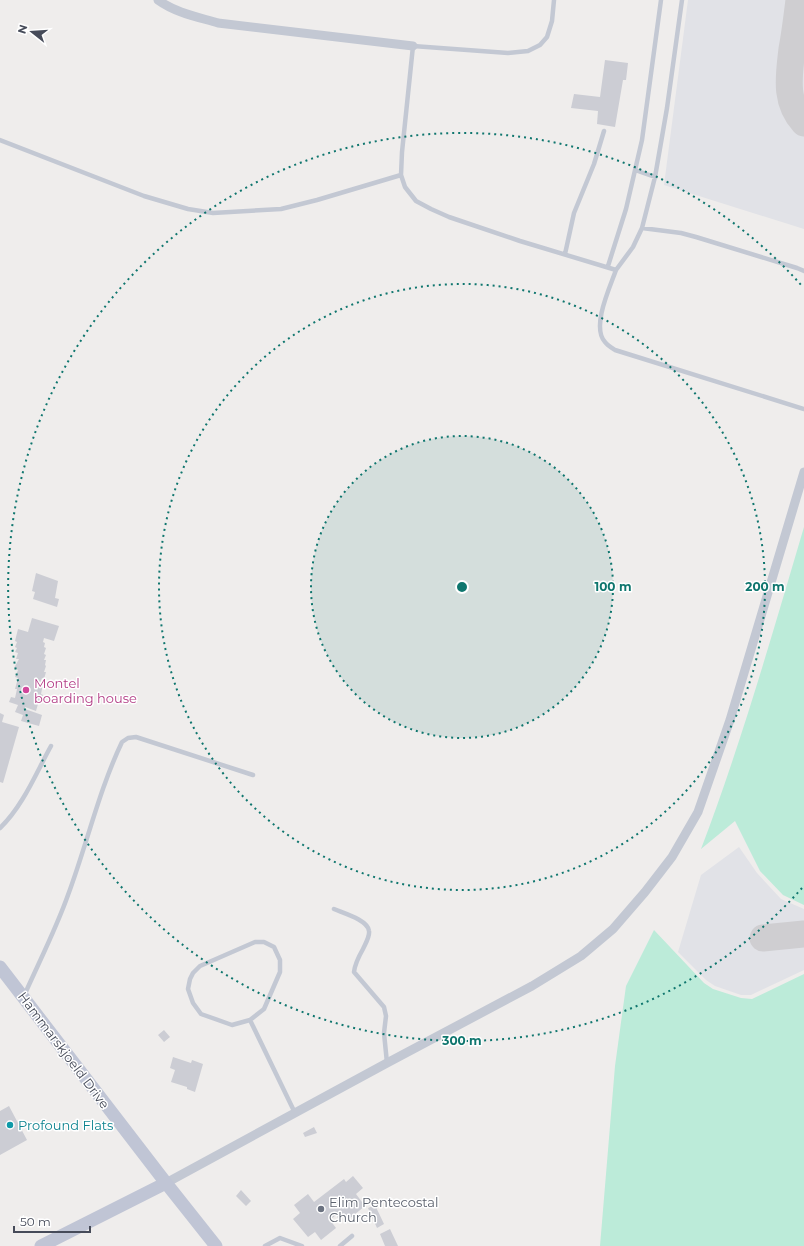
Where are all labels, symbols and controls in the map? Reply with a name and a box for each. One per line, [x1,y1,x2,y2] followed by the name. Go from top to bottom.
[12,12,52,52] north arrow
[14,23,30,35] text: N
[595,579,631,594] text: 100 m
[745,579,785,594] text: 200 m
[455,580,469,594] centre of rings
[34,675,137,706] place label: Montel boarding house
[21,685,31,695] marker: Montel boarding house
[15,989,113,1112] street label: Hammarskjoeld Drive
[441,1033,482,1048] text: 300 m
[18,1117,113,1133] place label: Profound Flats
[5,1120,15,1130] marker: Profound Flats
[329,1194,438,1225] place label: Elim Pentecostal Church
[316,1204,326,1214] marker: Elim Pentecostal Church
[14,1208,90,1234] scale bar
[20,1214,51,1229] text: 50 m

